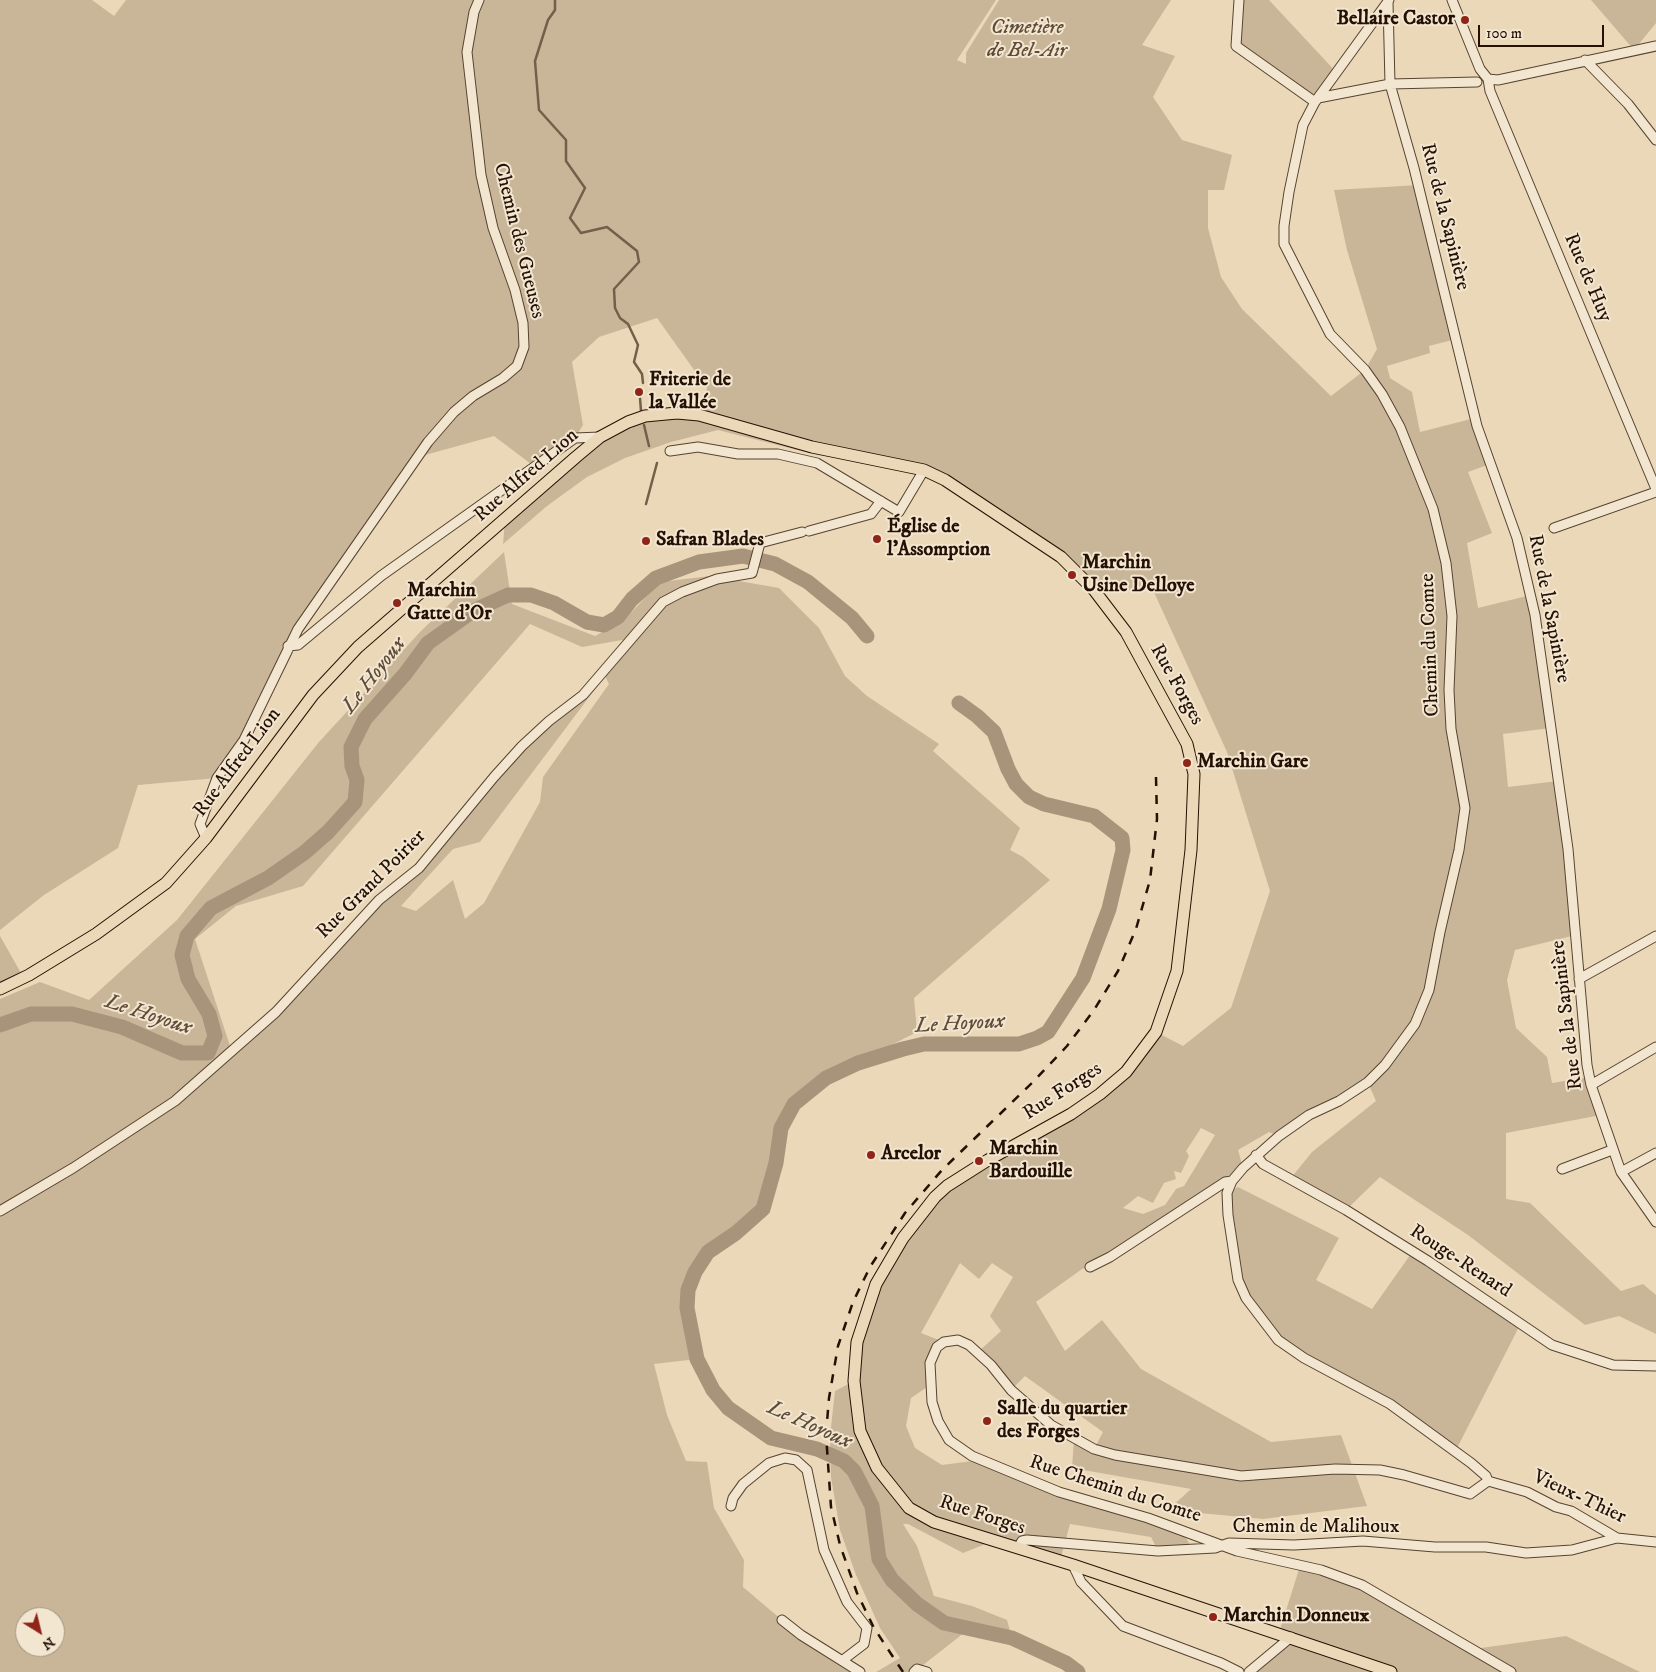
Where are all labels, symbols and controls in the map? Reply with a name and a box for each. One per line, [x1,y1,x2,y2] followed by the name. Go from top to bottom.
[1336,8,1455,32] place label: Bellaire Castor
[1459,14,1471,26] marker: Bellaire Castor
[1481,15,1607,47] scale bar
[987,17,1067,64] park label: Cimetière de Bel-Air
[1486,24,1522,43] text: 100 m
[1414,141,1474,293] street label: Rue de la Sapinière
[487,161,549,321] street label: Chemin des Gueuses
[1558,230,1616,326] street label: Rue de Huy
[649,369,731,416] place label: Friterie de la Vallée
[633,386,645,398] marker: Friterie de la Vallée
[470,424,584,528] street label: Rue Alfred Lion
[887,516,990,563] place label: Église de l'Assomption
[656,529,764,553] place label: Safran Blades
[871,533,883,545] marker: Église de l'Assomption
[1522,533,1574,685] street label: Rue de la Sapinière
[640,535,652,547] marker: Safran Blades
[1082,552,1194,599] place label: Marchin Usine Delloye
[1066,569,1078,581] marker: Marchin Usine Delloye
[1417,573,1445,717] street label: Chemin du Comte
[407,580,492,627] place label: Marchin Gatte d'Or
[391,597,403,609] marker: Marchin Gatte d'Or
[338,633,412,719] water label: Le Hoyoux
[1144,640,1208,730] street label: Rue Forges
[189,704,287,822] street label: Rue Alfred Lion
[1197,751,1308,775] place label: Marchin Gare
[1181,757,1193,769] marker: Marchin Gare
[312,825,432,945] street label: Rue Grand Poirier
[1547,939,1589,1091] street label: Rue de la Sapinière
[102,990,194,1042] water label: Le Hoyoux
[915,1010,1005,1040] water label: Le Hoyoux
[1019,1058,1107,1126] street label: Rue Forges
[989,1138,1072,1185] place label: Marchin Bardouille
[881,1143,941,1167] place label: Arcelor
[865,1149,877,1161] marker: Arcelor
[973,1155,985,1167] marker: Marchin Bardouille
[1405,1220,1515,1304] street label: Rouge-Renard
[763,1396,855,1456] water label: Le Hoyoux
[997,1398,1127,1445] place label: Salle du quartier des Forges
[981,1415,993,1427] marker: Salle du quartier des Forges
[1026,1451,1204,1529] street label: Rue Chemin du Comte
[1529,1466,1629,1530] street label: Vieux-Thier
[936,1491,1028,1541] street label: Rue Forges
[1232,1516,1400,1540] street label: Chemin de Malihoux
[1223,1605,1369,1629] place label: Marchin Donneux
[15,1607,65,1657] north arrow
[1207,1611,1219,1623] marker: Marchin Donneux
[38,1633,58,1654] text: N

